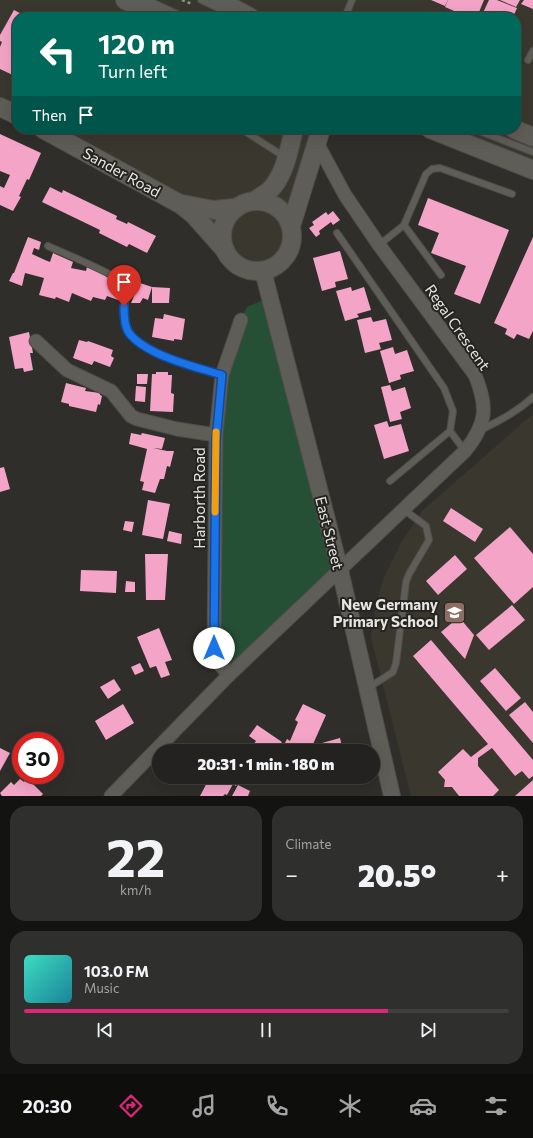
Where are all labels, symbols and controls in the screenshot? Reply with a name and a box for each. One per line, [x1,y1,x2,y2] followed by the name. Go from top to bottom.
[98,26,175,60] text: 120 m
[32,28,84,80] icon: left
[98,60,167,82] text: Turn left
[75,104,97,126] icon: arrive
[32,106,67,124] text: Then
[80,143,164,201] street label: Sander Road
[107,265,141,306] pin
[113,271,135,293] icon: arrive
[422,281,494,373] street label: Regal Crescent
[190,447,208,549] street label: Harborth Road
[312,494,348,572] street label: East Street
[333,595,439,630] place label: New Germany Primary School
[441,600,467,626] school or university icon: New Germany Primary School
[193,627,235,669] position arrow
[12,732,64,784] speed limit sign: 30
[198,755,334,773] text: 20:31 · 1 min · 180 m
[106,824,165,888] text: 22
[286,836,331,852] text: Climate
[358,856,436,893] text: 20.5°
[286,861,298,888] text: −
[496,861,509,888] text: +
[120,882,152,898] text: km/h
[84,962,149,980] text: 103.0 FM
[84,980,119,996] text: Music
[94,1019,116,1041] icon: previous
[255,1019,277,1041] icon: pause
[417,1019,439,1041] icon: next
[117,1092,145,1120] icon: directions
[190,1092,218,1120] icon: music
[263,1092,291,1120] icon: phone
[336,1092,364,1120] icon: climate
[409,1092,437,1120] icon: car
[482,1092,510,1120] icon: filters
[23,1095,72,1117] text: 20:30

